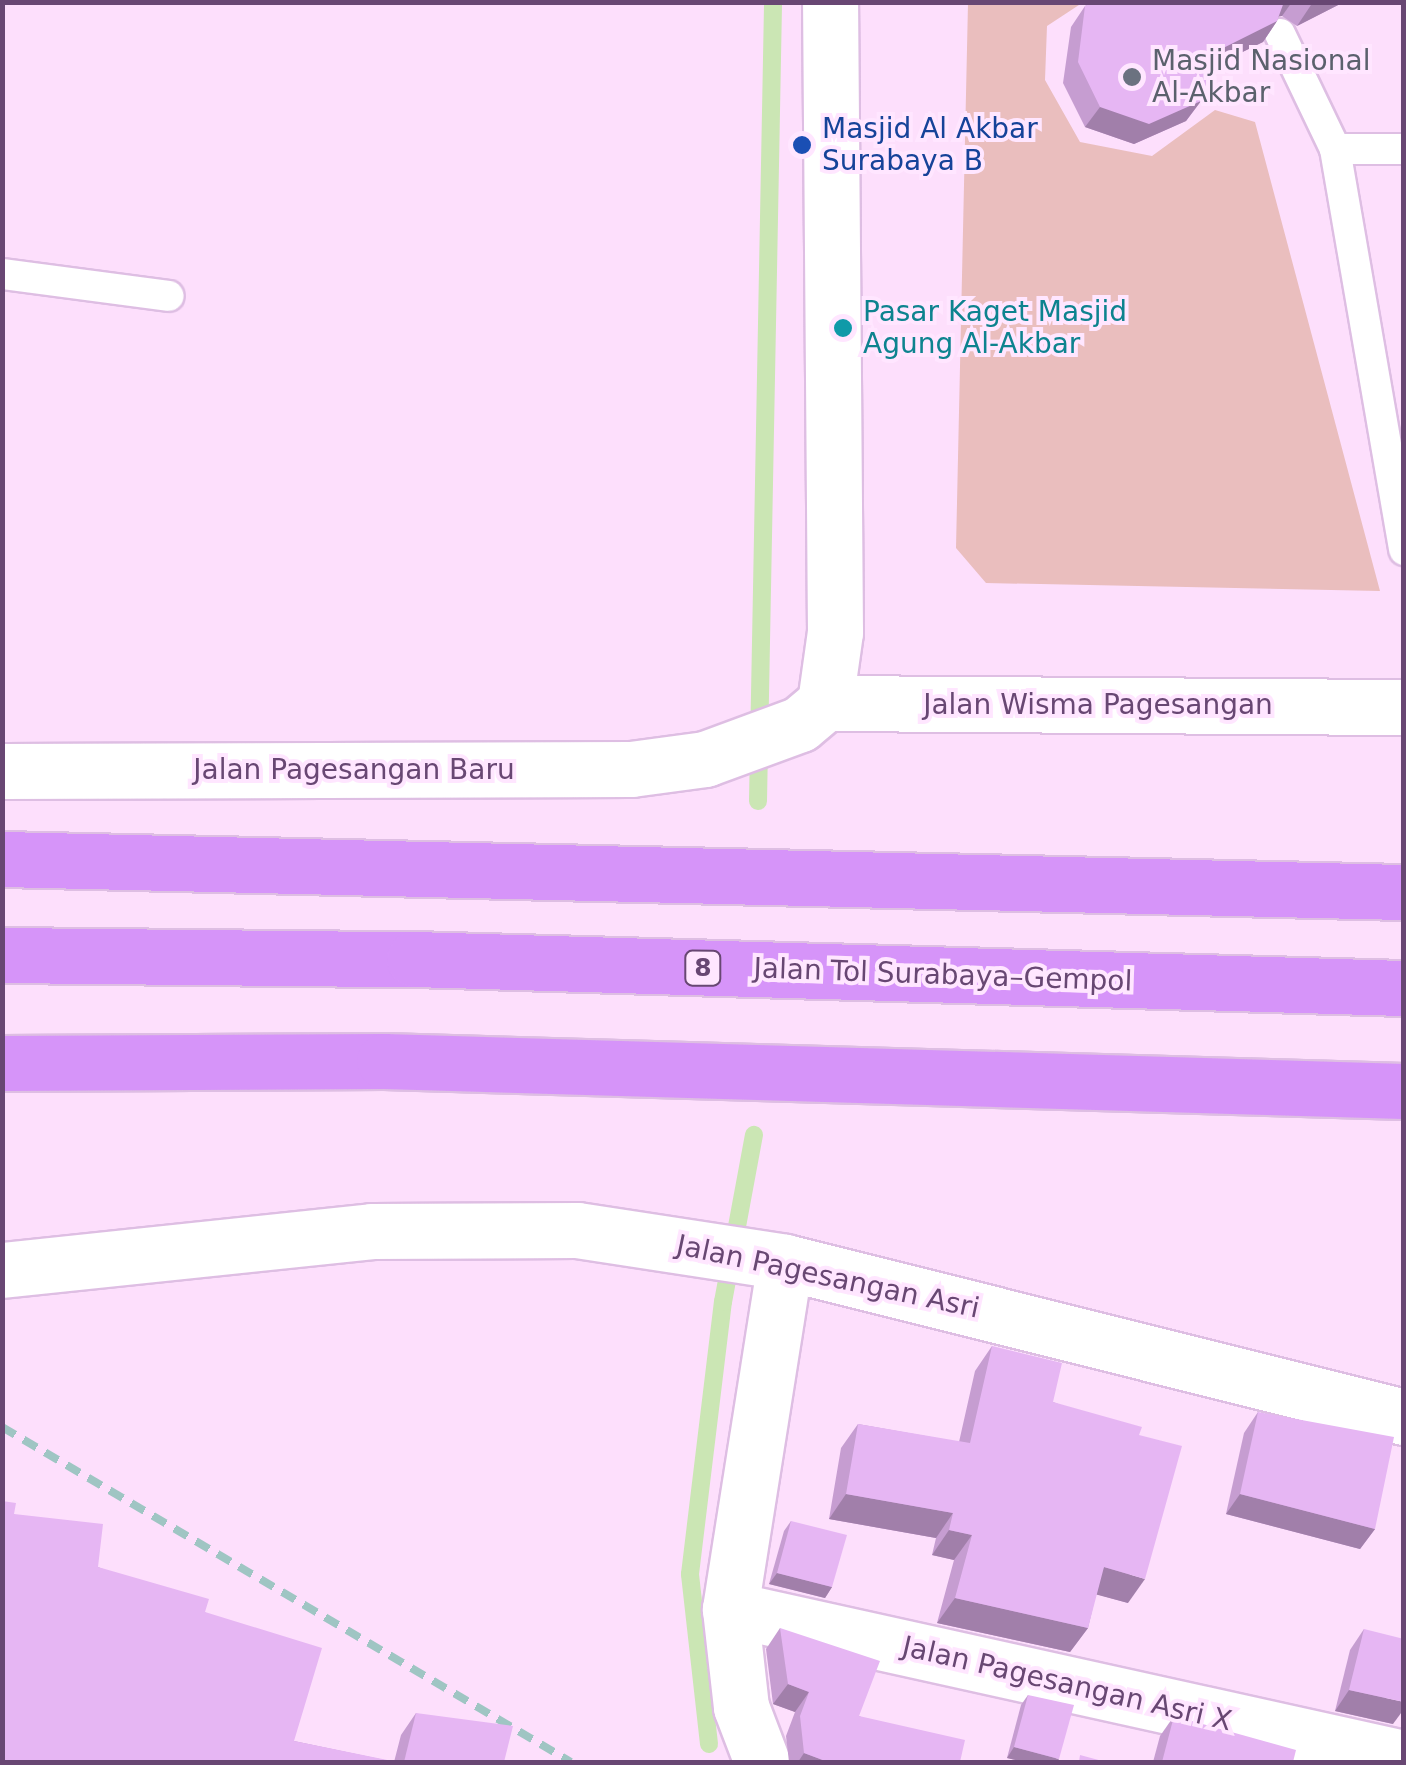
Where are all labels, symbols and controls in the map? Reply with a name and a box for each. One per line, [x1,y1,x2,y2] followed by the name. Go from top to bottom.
[1152,44,1370,110] place label: Masjid Nasional Al-Akbar
[1121,66,1143,88] marker: Masjid Nasional Al-Akbar
[822,112,1038,178] place label: Masjid Al Akbar Surabaya B
[791,134,813,156] marker: Masjid Al Akbar Surabaya B
[863,295,1127,361] place label: Pasar Kaget Masjid Agung Al-Akbar
[832,317,854,339] marker: Pasar Kaget Masjid Agung Al-Akbar
[923,688,1273,722] street label: Jalan Wisma Pagesangan
[193,753,515,787] street label: Jalan Pagesangan Baru
[683,948,723,988] road number: 8
[753,952,1133,998] street label: Jalan Tol Surabaya–Gempol
[673,1228,983,1326] street label: Jalan Pagesangan Asri
[899,1630,1235,1738] street label: Jalan Pagesangan Asri X

